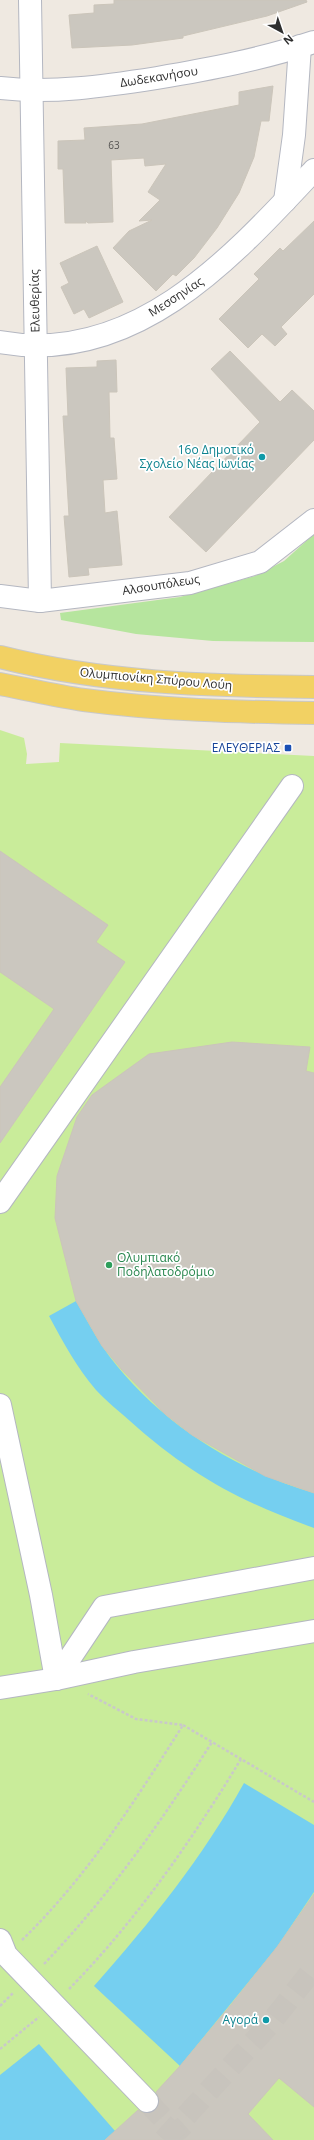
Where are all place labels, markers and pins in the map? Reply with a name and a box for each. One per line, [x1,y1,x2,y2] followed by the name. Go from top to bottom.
[140,441,254,472] place label: 16ο Δημοτικό Σχολείο Νέας Ιωνίας
[257,452,267,462] marker: 16ο Δημοτικό Σχολείο Νέας Ιωνίας
[212,739,280,756] place label: ΕΛΕΥΘΕΡΙΑΣ
[283,743,293,753] marker: ΕΛΕΥΘΕΡΙΑΣ
[117,1249,215,1280] place label: Ολυμπιακό Ποδηλατοδρόμιο
[104,1260,114,1270] marker: Ολυμπιακό Ποδηλατοδρόμιο
[223,2011,259,2028] place label: Αγορά
[261,2015,271,2025] marker: Αγορά

